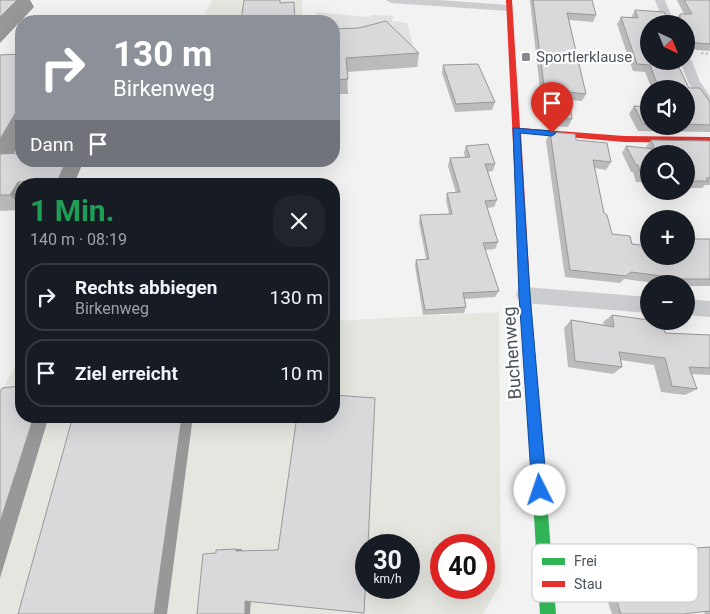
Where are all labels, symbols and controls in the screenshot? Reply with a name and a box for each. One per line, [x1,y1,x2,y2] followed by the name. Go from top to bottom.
[640,15,695,70] north arrow
[640,15,695,330] map controls
[113,34,212,75] text: 130 m
[30,35,95,100] icon: right
[536,48,632,66] place label: Sportlerklause
[520,51,532,63] marker: Sportlerklause
[113,76,215,101] text: Birkenweg
[640,80,695,135] button: sound
[531,82,573,133] pin
[538,89,566,117] icon: arrive
[84,130,112,158] icon: arrive
[30,133,74,156] text: Dann
[640,145,695,200] button: search
[30,193,114,228] text: 1 Min.
[273,195,325,247] button: close
[640,210,695,265] button: +
[30,230,127,249] text: 140 m · 08:19
[640,275,695,330] button: −
[75,276,217,299] text: Rechts abbiegen
[32,283,60,311] icon: right
[270,286,323,309] text: 130 m
[75,299,149,318] text: Birkenweg
[498,306,525,400] street label: Buchenweg
[32,359,60,387] icon: arrive
[75,362,178,385] text: Ziel erreicht
[280,362,323,385] text: 10 m
[513,463,565,515] position arrow
[430,534,495,599] speed limit sign: 40
[532,544,698,602] legend
[373,546,402,575] text: 30
[574,553,597,569] text: Frei
[373,572,402,586] text: km/h
[574,576,602,592] text: Stau

